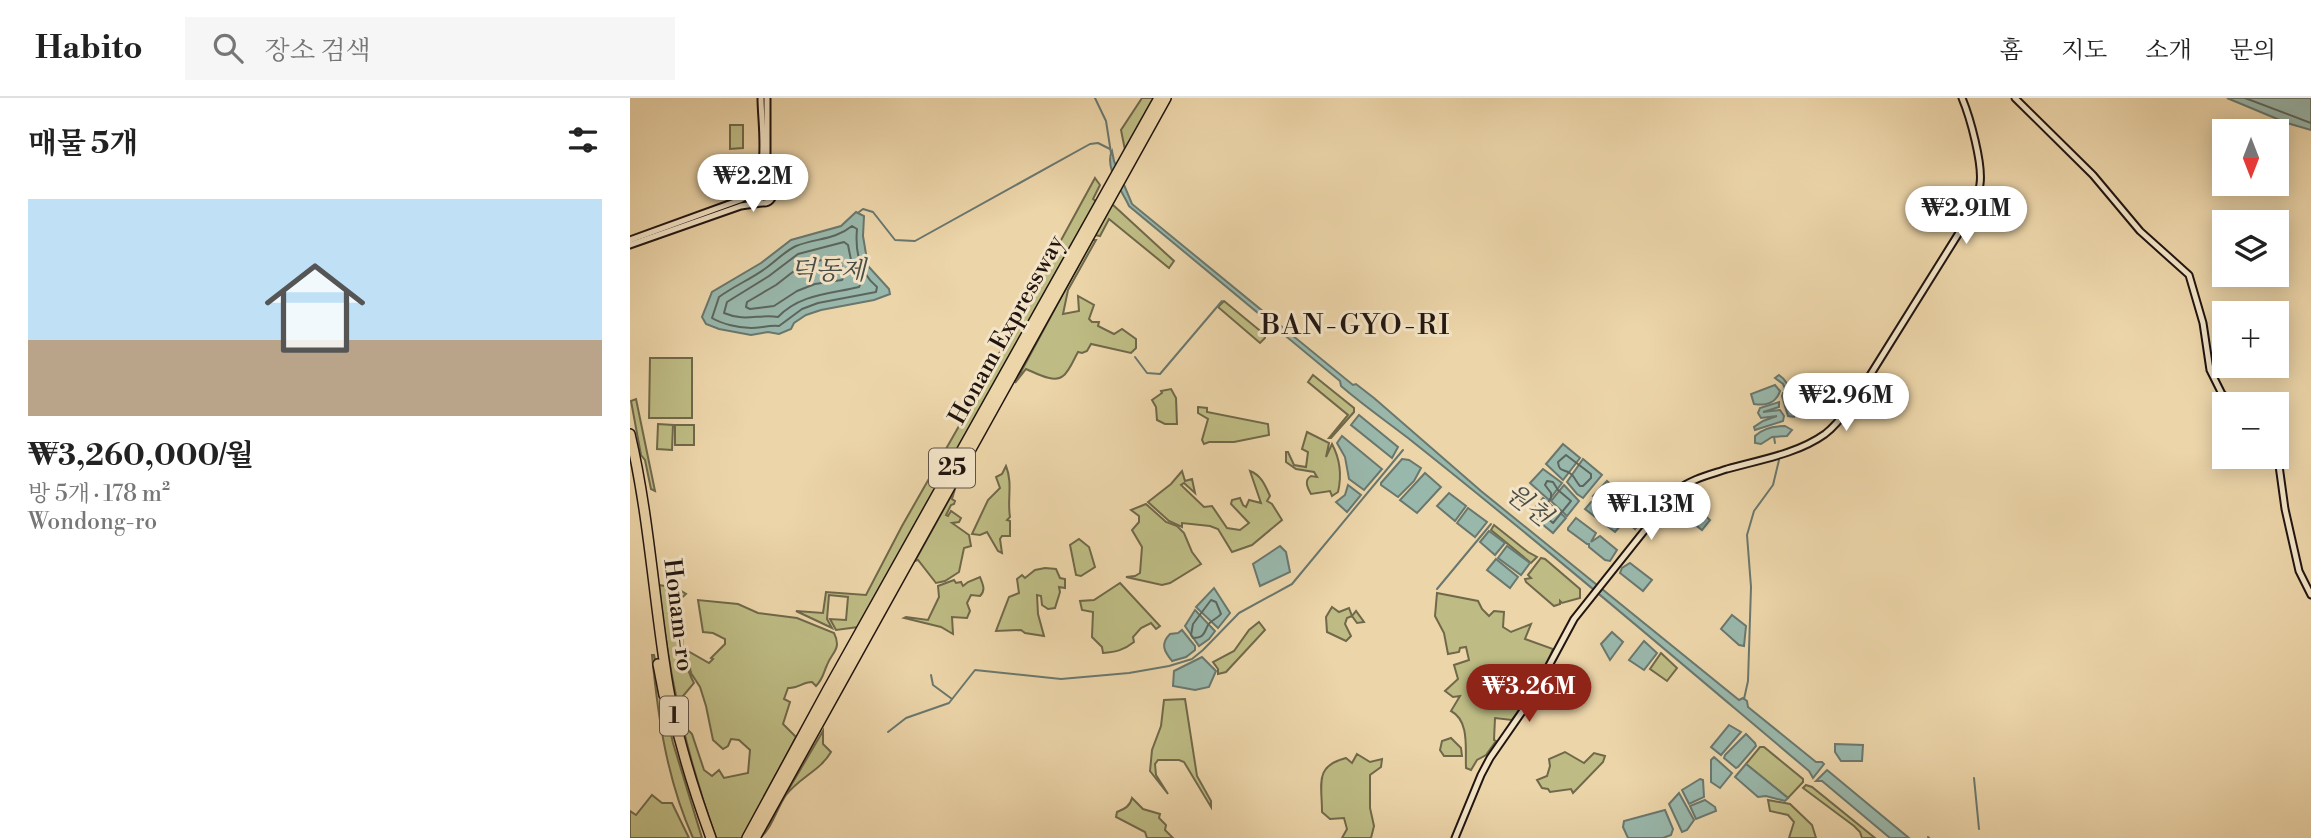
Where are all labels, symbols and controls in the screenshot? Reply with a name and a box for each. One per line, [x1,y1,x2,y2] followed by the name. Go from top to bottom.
[185,17,675,80] search box
[35,28,143,69] text: Habito
[209,29,247,67] icon: search
[265,35,371,67] text: 장소 검색
[2000,36,2023,66] text: 홈
[2061,36,2107,66] text: 지도
[2145,36,2192,66] text: 소개
[2230,36,2276,66] text: 문의
[2212,119,2289,196] north arrow
[2212,119,2289,469] map controls
[564,121,602,159] icon: filters
[28,125,138,163] text: 매물 5개
[704,155,802,214] pin: ₩2.2M
[713,163,793,191] text: ₩2.2M
[1909,186,2023,246] pin: ₩2.91M
[1921,195,2011,223] text: ₩2.91M
[2212,210,2289,287] button: layers
[943,230,1072,430] street label: Honam Expressway
[252,245,378,371] icon: home
[790,255,869,287] water label: 덕동제
[2212,301,2289,378] button: +
[1260,308,1451,343] district label: BAN-GYO-RI
[1789,374,1903,433] pin: ₩2.96M
[1799,382,1893,410] text: ₩2.96M
[2212,392,2289,469] button: −
[28,437,254,475] text: ₩3,260,000/월
[929,448,975,488] road number: 25
[1498,477,1559,534] water label: 원천
[28,480,170,508] text: 방 5개 · 178 m²
[1594,482,1708,542] pin: ₩1.13M
[1608,491,1694,519] text: ₩1.13M
[28,508,157,536] text: Wondong-ro
[656,557,700,673] street label: Honam-ro
[1472,664,1586,724] pin: ₩3.26M
[1482,673,1576,701] text: ₩3.26M
[660,696,688,736] road number: 1

